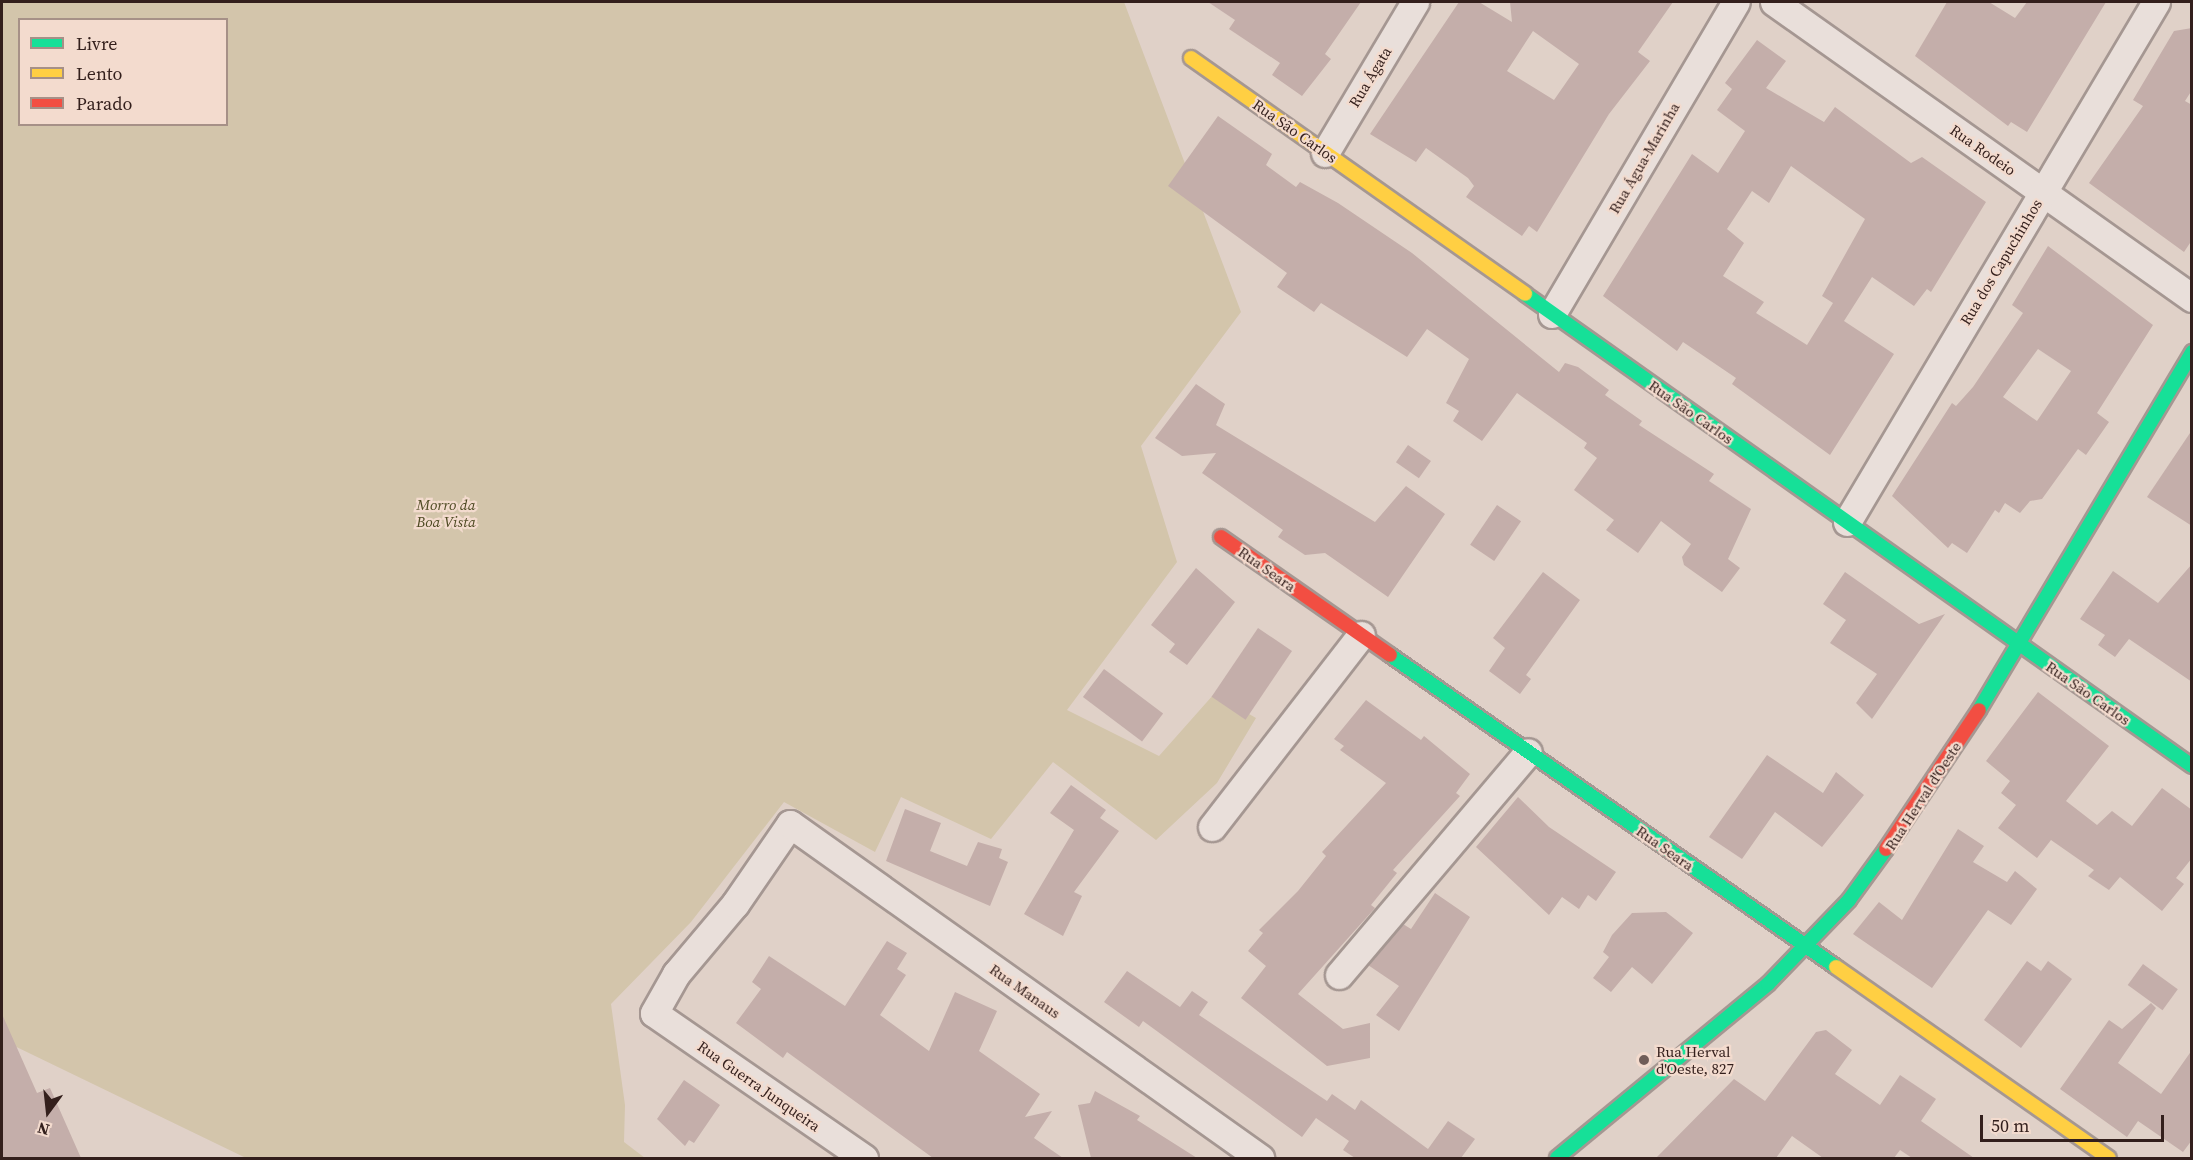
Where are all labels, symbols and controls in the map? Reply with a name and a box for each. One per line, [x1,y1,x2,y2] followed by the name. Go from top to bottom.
[18,18,228,126] legend
[76,31,118,56] text: Livre
[1345,44,1395,110] street label: Rua Ágata
[76,61,122,86] text: Lento
[76,91,132,116] text: Parado
[1249,95,1341,167] street label: Rua São Carlos
[1605,99,1683,217] street label: Rua Água-Marinha
[1947,121,2019,179] street label: Rua Rodeio
[1956,196,2046,328] street label: Rua dos Capuchinhos
[1645,376,1737,448] street label: Rua São Carlos
[416,495,476,530] park label: Morro da Boa Vista
[1235,543,1299,595] street label: Rua Seara
[2042,657,2134,729] street label: Rua São Carlos
[1881,738,1965,854] street label: Rua Herval d'Oeste
[1633,822,1697,874] street label: Rua Seara
[986,960,1064,1022] street label: Rua Manaus
[694,1037,824,1135] street label: Rua Guerra Junqueira
[1656,1042,1734,1077] place label: Rua Herval d'Oeste, 827
[1637,1053,1651,1067] marker: Rua Herval d'Oeste, 827
[18,1082,78,1142] north arrow
[1983,1103,2168,1141] scale bar
[1991,1113,2029,1138] text: 50 m
[35,1117,52,1142] text: N

